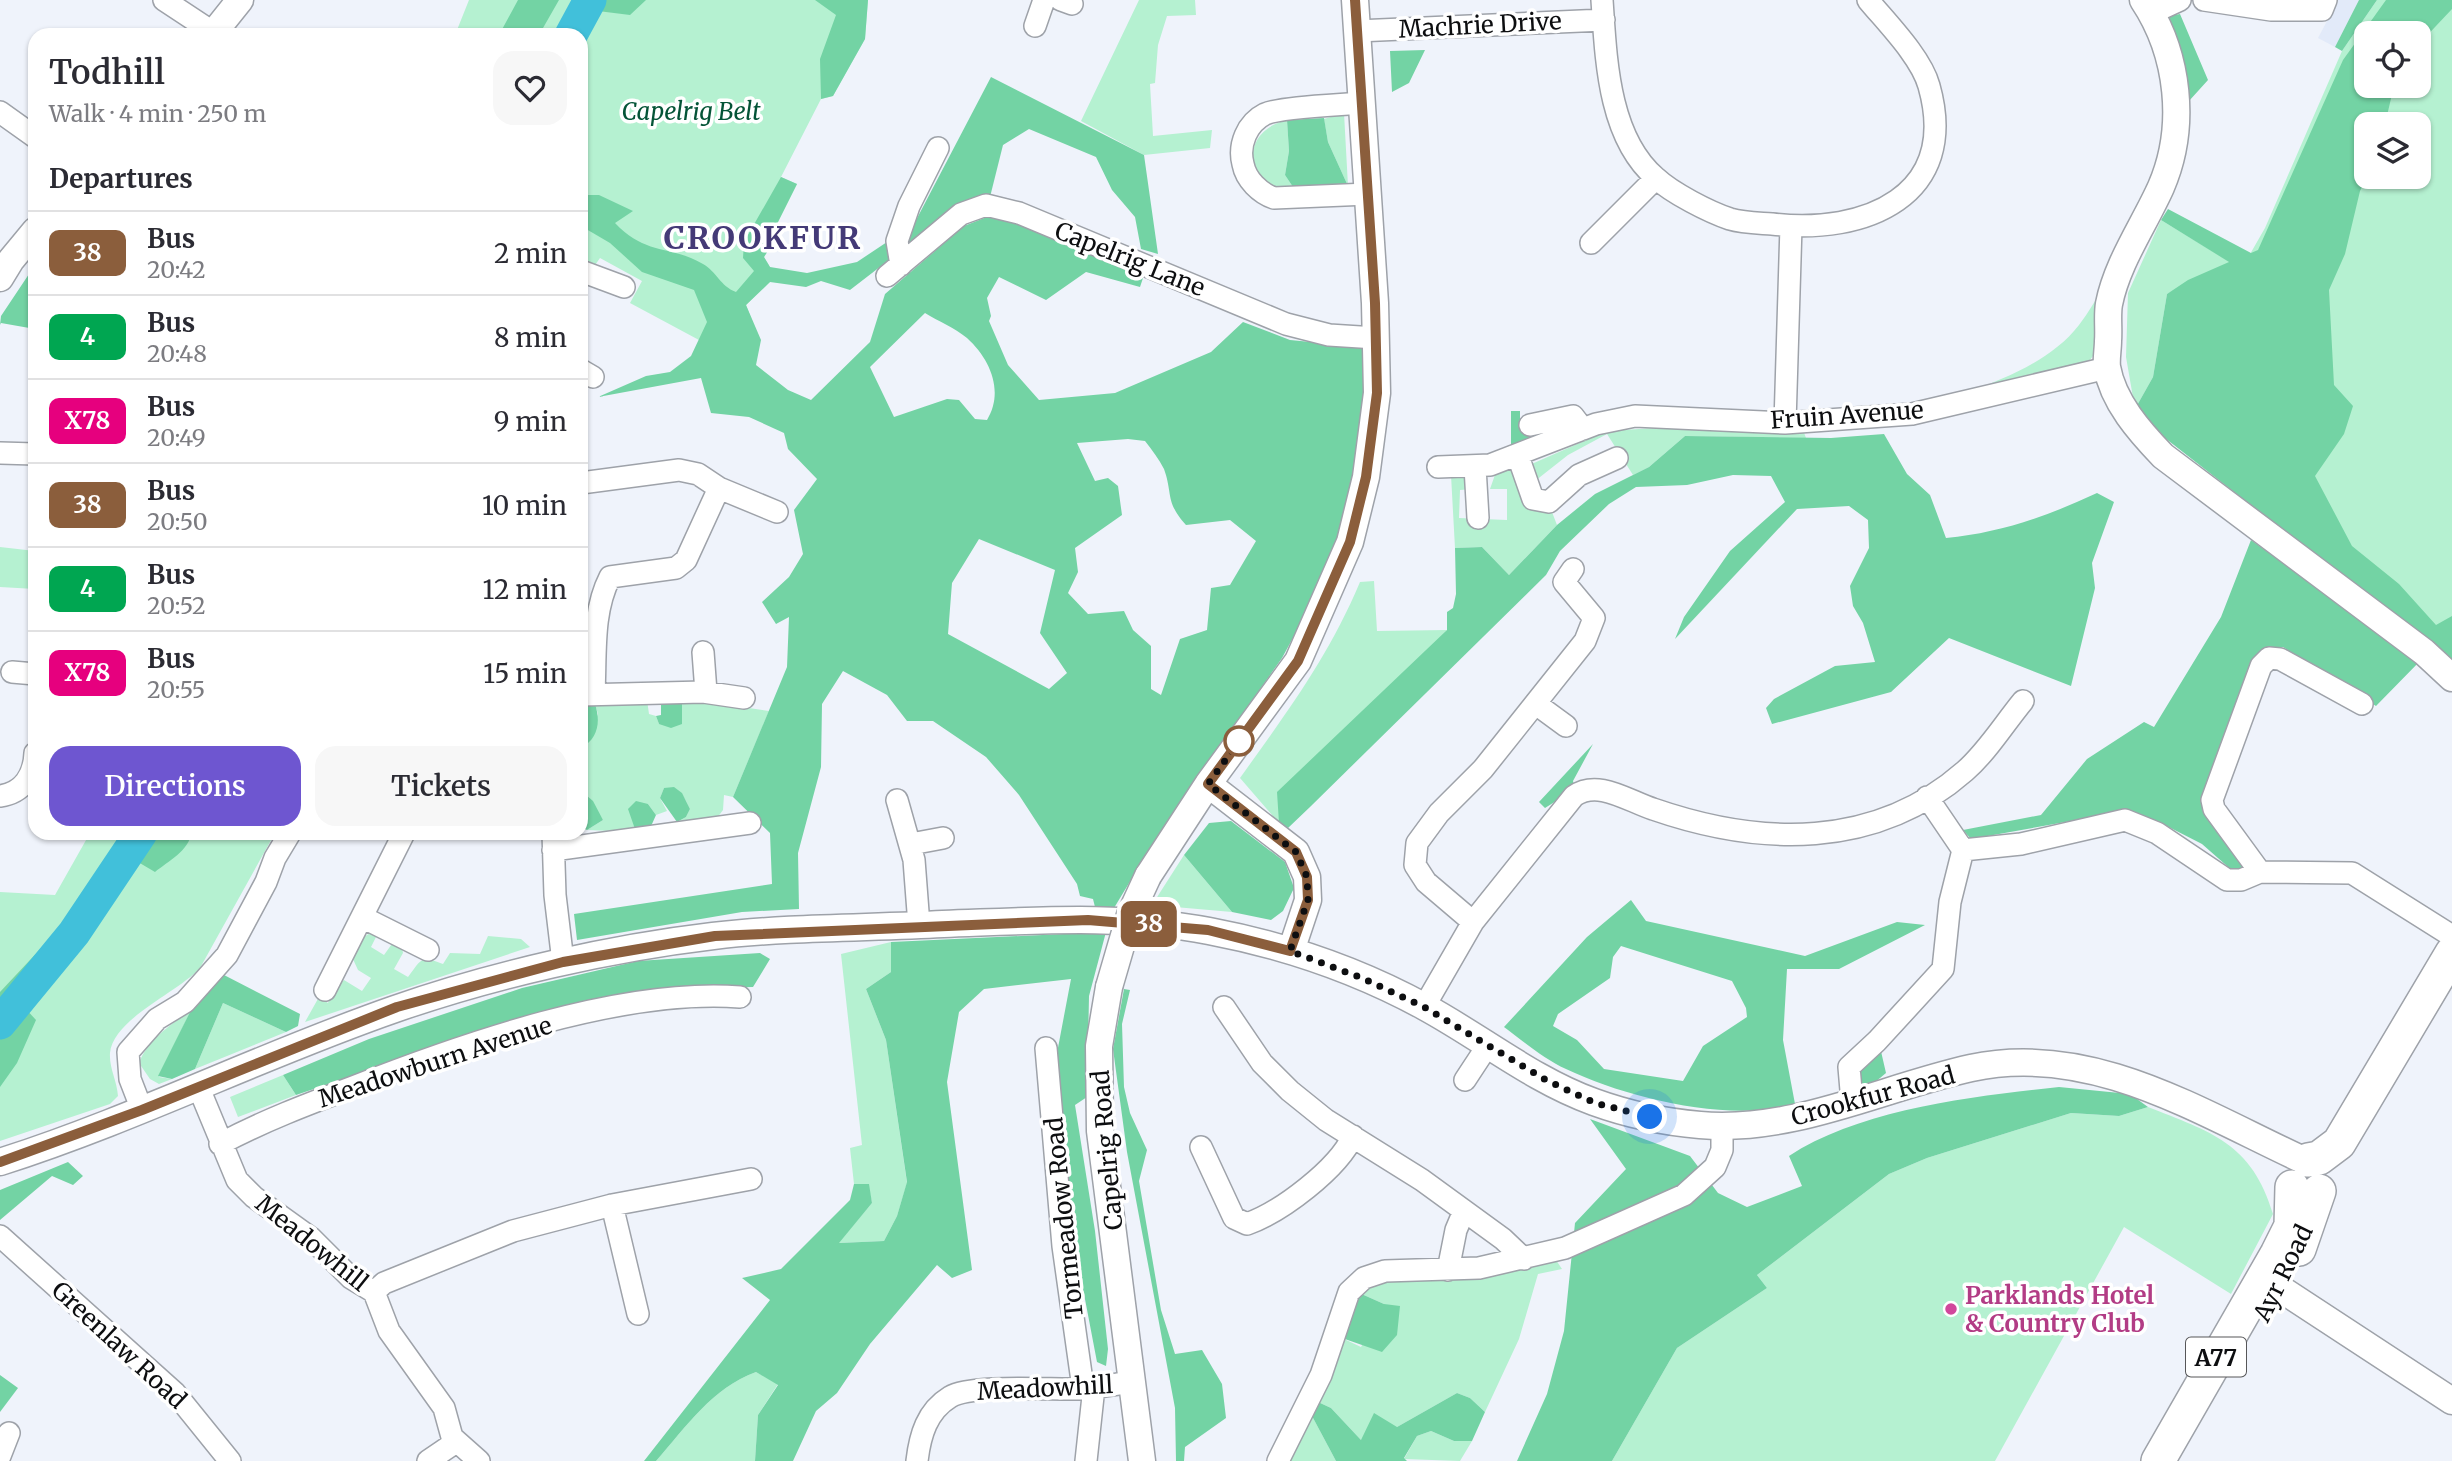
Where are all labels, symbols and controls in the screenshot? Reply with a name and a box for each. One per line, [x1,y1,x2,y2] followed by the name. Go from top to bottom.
[1398,5,1562,45] street label: Machrie Drive
[2354,21,2431,189] map controls
[2354,21,2431,98] button: locate
[493,51,567,125] button: heart
[49,52,165,93] text: Todhill
[621,96,761,127] park label: Capelrig Belt
[49,99,266,128] text: Walk · 4 min · 250 m
[2354,112,2431,189] button: layers
[49,162,193,195] text: Departures
[1050,215,1210,303] street label: Capelrig Lane
[664,218,862,258] district label: CROOKFUR
[147,222,195,255] text: Bus
[73,237,102,268] text: 38
[494,237,567,270] text: 2 min
[147,255,206,284] text: 20:42
[147,306,195,339] text: Bus
[80,321,95,352] text: 4
[494,321,567,354] text: 8 min
[147,339,207,368] text: 20:48
[147,390,195,423] text: Bus
[1769,394,1925,436] street label: Fruin Avenue
[65,405,110,436] text: X78
[494,405,567,438] text: 9 min
[147,423,206,452] text: 20:49
[147,474,195,507] text: Bus
[73,489,102,520] text: 38
[482,489,567,522] text: 10 min
[147,507,208,536] text: 20:50
[147,558,195,591] text: Bus
[80,573,95,604] text: 4
[483,573,567,606] text: 12 min
[147,591,206,620] text: 20:52
[147,642,195,675] text: Bus
[65,657,110,688] text: X78
[483,657,567,690] text: 15 min
[147,675,205,704] text: 20:55
[1224,726,1254,756] unlabelled marker
[49,746,301,826] button: Directions
[315,746,567,826] button: Tickets
[1118,901,1180,947] line badge: 38
[1135,908,1163,939] text: 38
[314,1010,556,1114] street label: Meadowburn Avenue
[1788,1059,1958,1133] street label: Crookfur Road
[1085,1069,1129,1231] street label: Capelrig Road
[1632,1099,1667,1134] your location
[1038,1116,1090,1320] street label: Tormeadow Road
[249,1188,375,1298] street label: Meadowhill
[2246,1219,2320,1327] street label: Ayr Road
[45,1275,193,1415] street label: Greenlaw Road
[1965,1280,2154,1339] place label: Parklands Hotel & Country Club
[1943,1301,1959,1317] marker: Parklands Hotel & Country Club
[2186,1338,2246,1376] road number: A77
[976,1369,1114,1407] street label: Meadowhill

